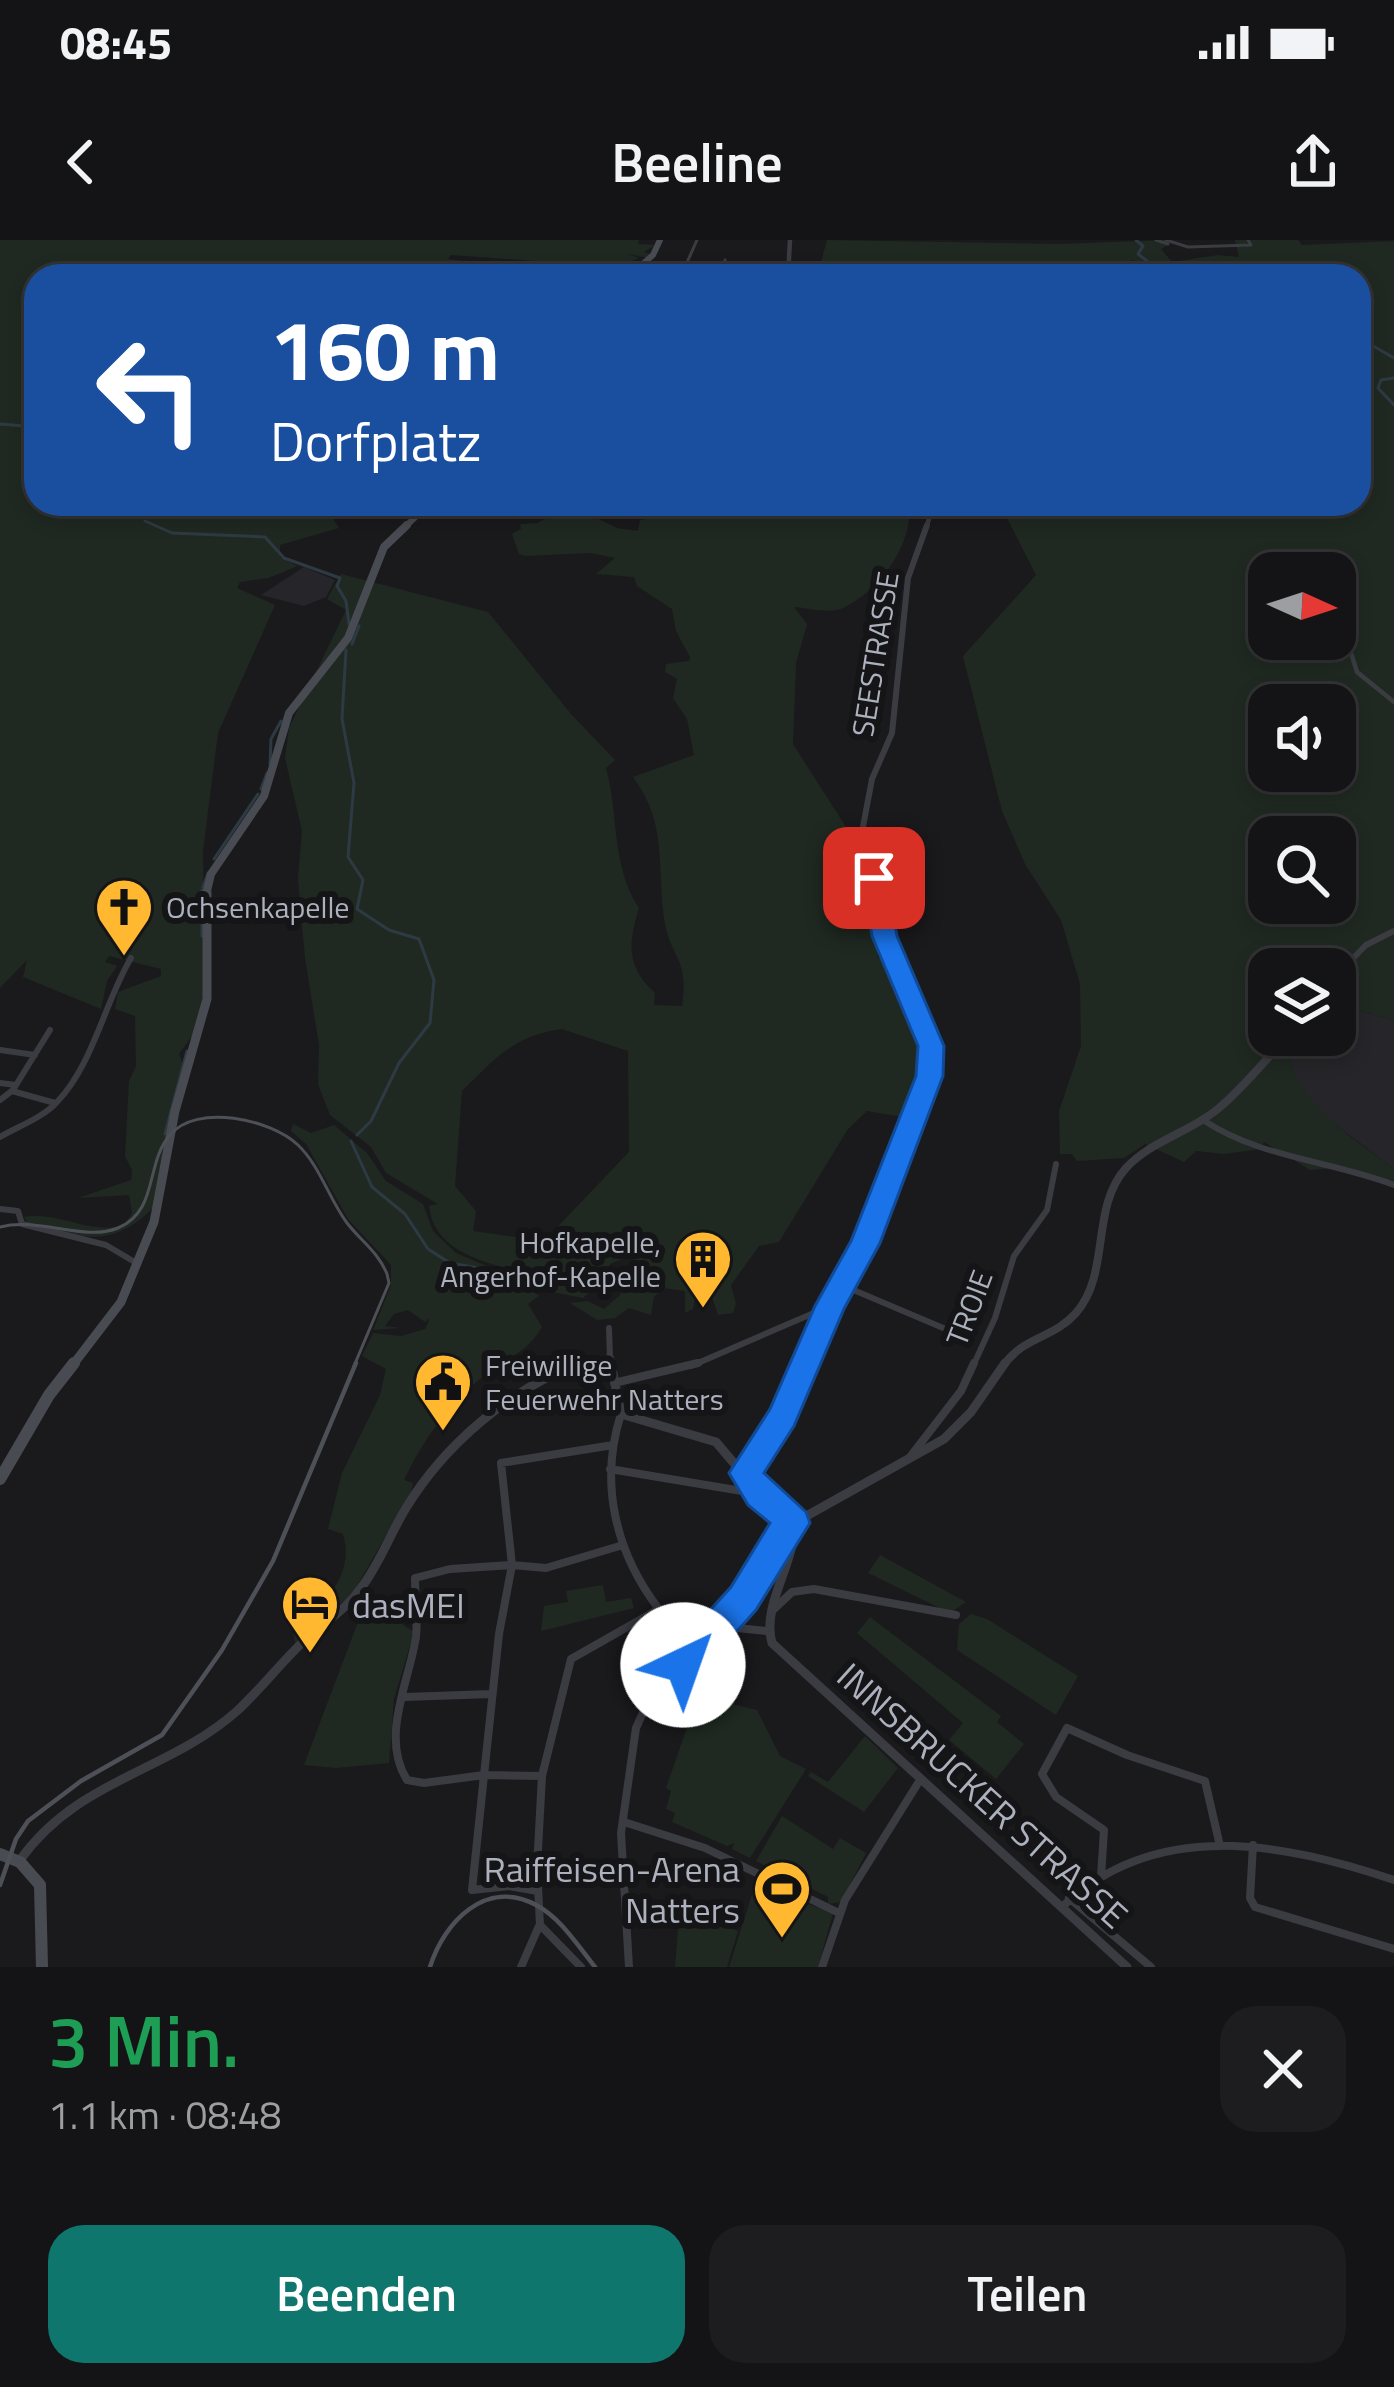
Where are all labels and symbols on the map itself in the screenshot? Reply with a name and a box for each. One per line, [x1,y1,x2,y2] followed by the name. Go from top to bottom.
[1248,552,1356,660] north arrow
[839,568,911,740] street label: SEESTRASSE
[823,827,925,929] pin
[93,876,155,958] church icon: Ochsenkapelle
[166,884,349,930] place label: Ochsenkapelle
[440,1219,661,1299] place label: Hofkapelle, Angerhof-Kapelle
[672,1228,734,1310] building icon: Hofkapelle, Angerhof-Kapelle
[934,1263,1004,1353] street label: TROIE
[485,1342,724,1422] place label: Freiwillige Feuerwehr Natters
[412,1351,474,1433] public building icon: Freiwillige Feuerwehr Natters
[279,1573,341,1655] hotel icon: dasMEI
[352,1577,465,1632] place label: dasMEI
[620,1602,746,1728] position arrow
[825,1649,1141,1941] street label: INNSBRUCKER STRASSE
[484,1841,740,1937] place label: Raiffeisen-Arena Natters
[751,1858,813,1940] sports icon: Raiffeisen-Arena Natters

